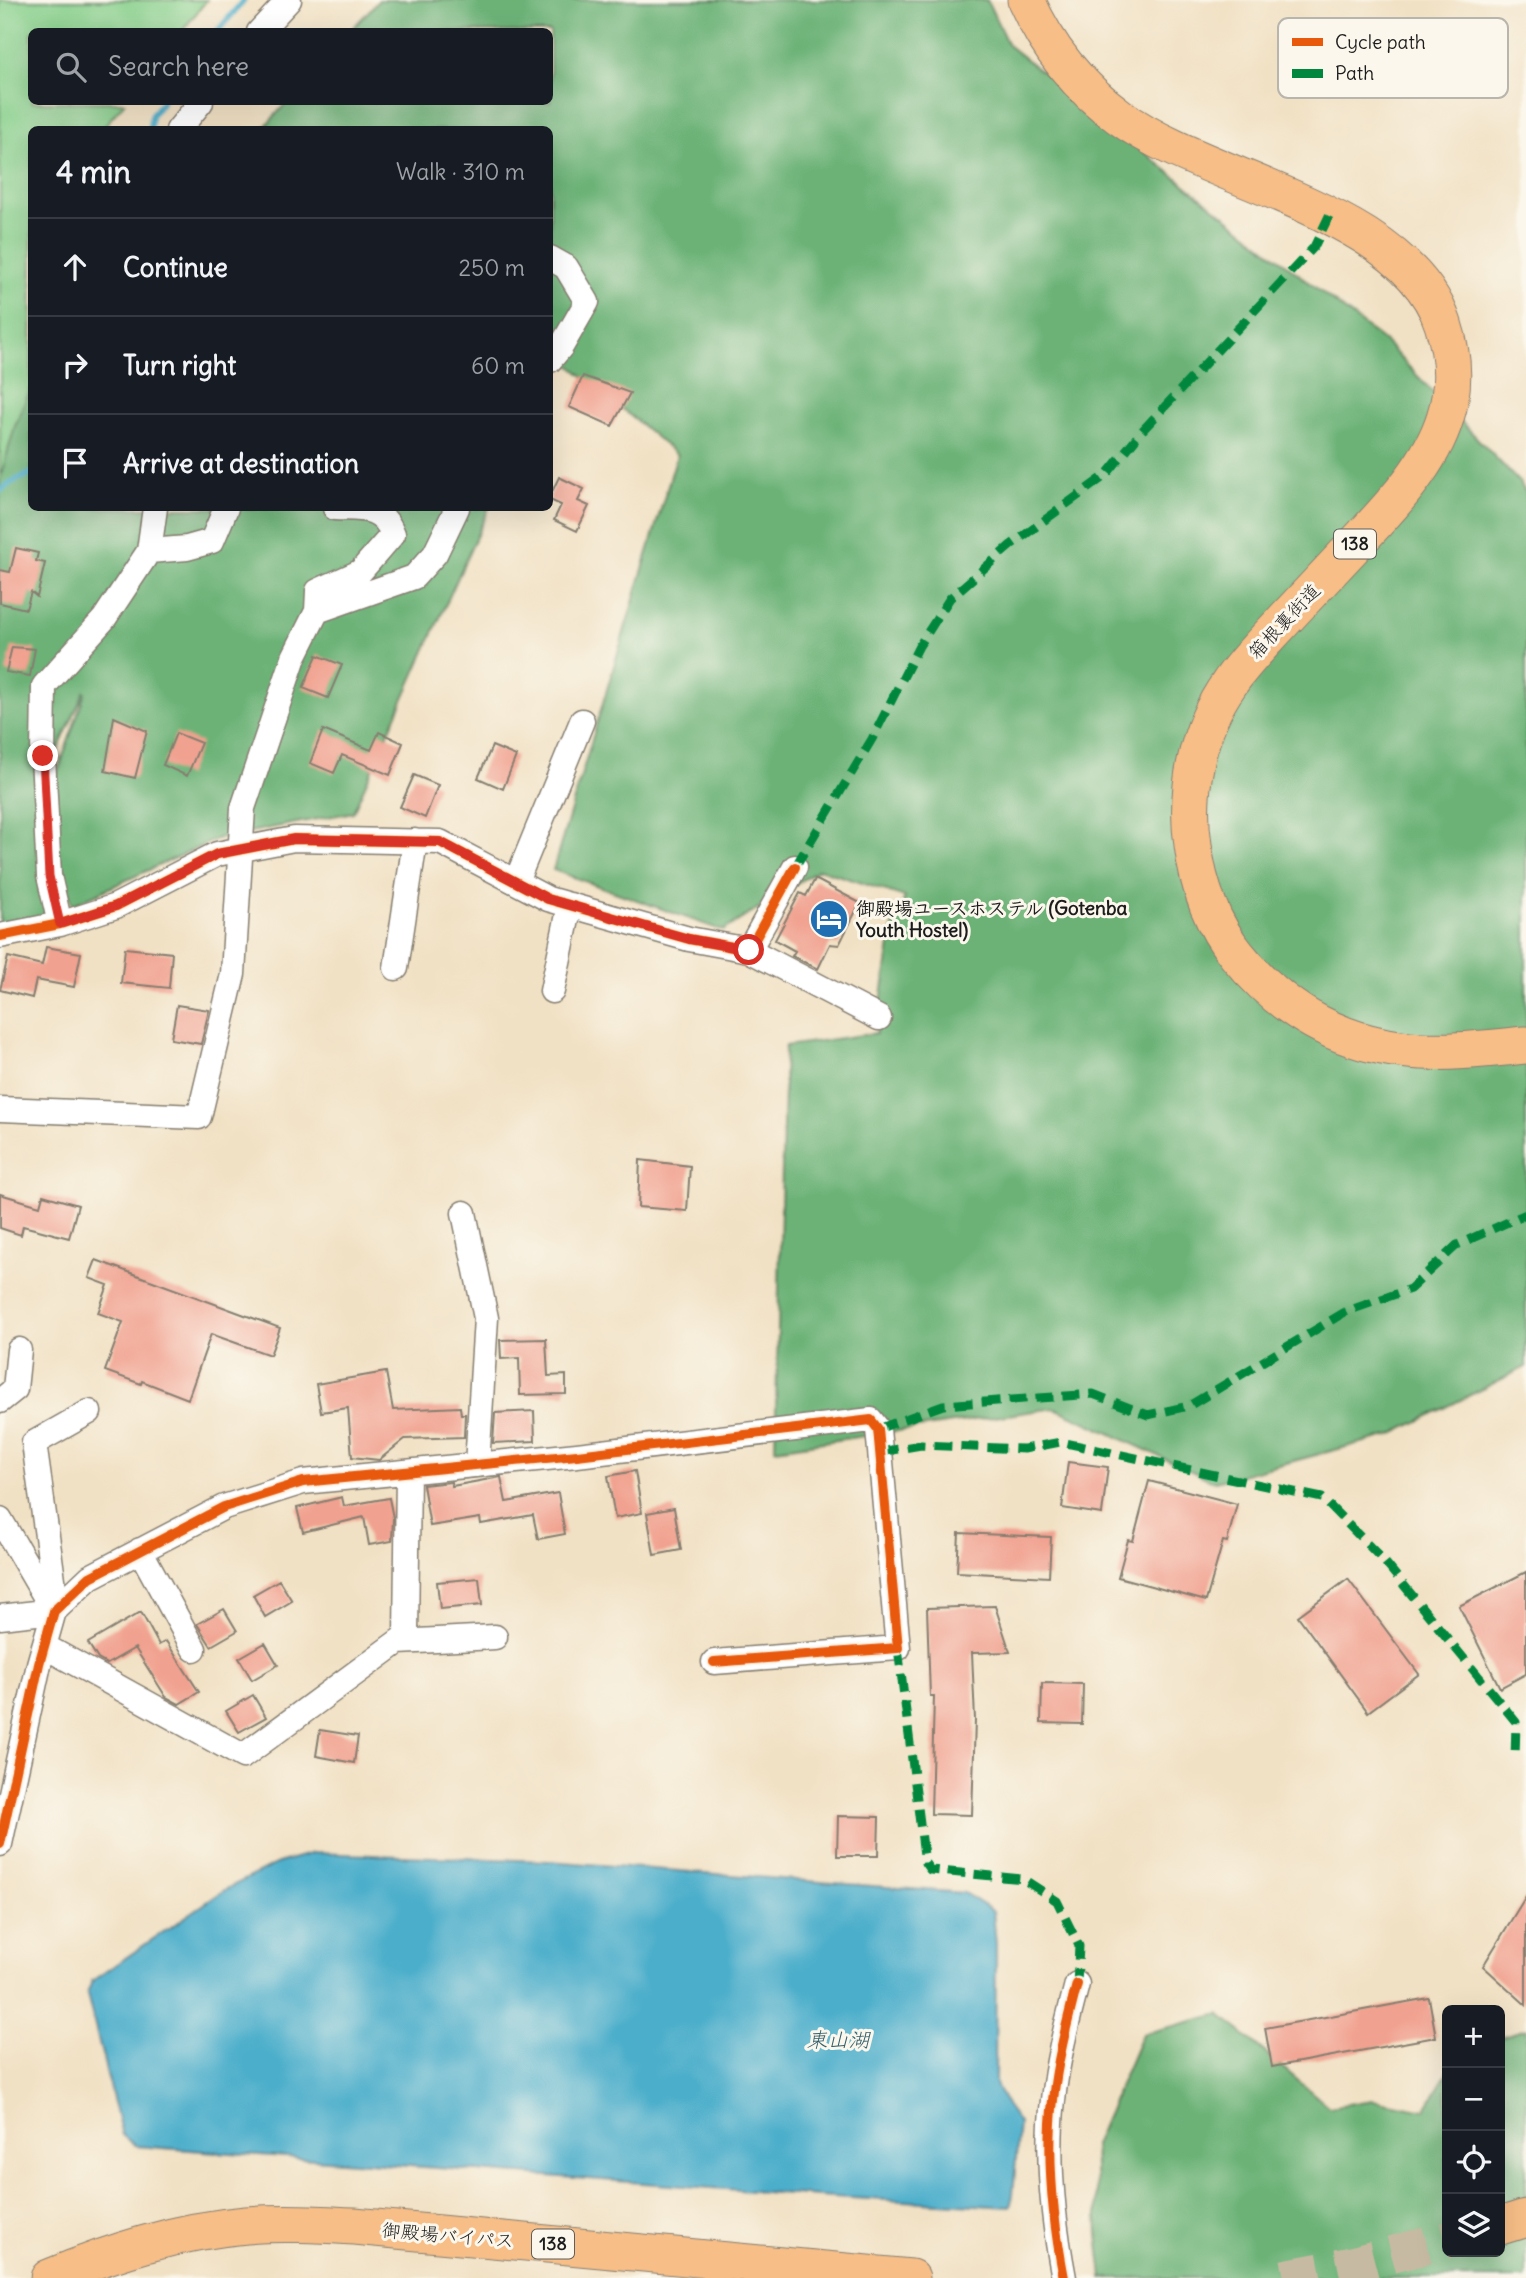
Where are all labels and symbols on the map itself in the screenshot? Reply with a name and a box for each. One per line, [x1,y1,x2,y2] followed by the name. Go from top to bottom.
[1278,18,1508,98] legend
[1335,30,1426,54] text: Cycle path
[1335,61,1374,85] text: Path
[1334,530,1376,558] road number: 138
[1243,578,1325,664] street label: 箱根裏街道
[27,740,58,771] route end
[855,896,1128,942] place label: 御殿場ユースホステル (Gotenba Youth Hostel)
[808,898,850,940] hotel icon: 御殿場ユースホステル (Gotenba Youth Hostel)
[733,934,764,965] route start
[807,2026,871,2053] water label: 東山湖
[381,2217,515,2253] street label: 御殿場バイパス
[532,2230,574,2258] road number: 138

